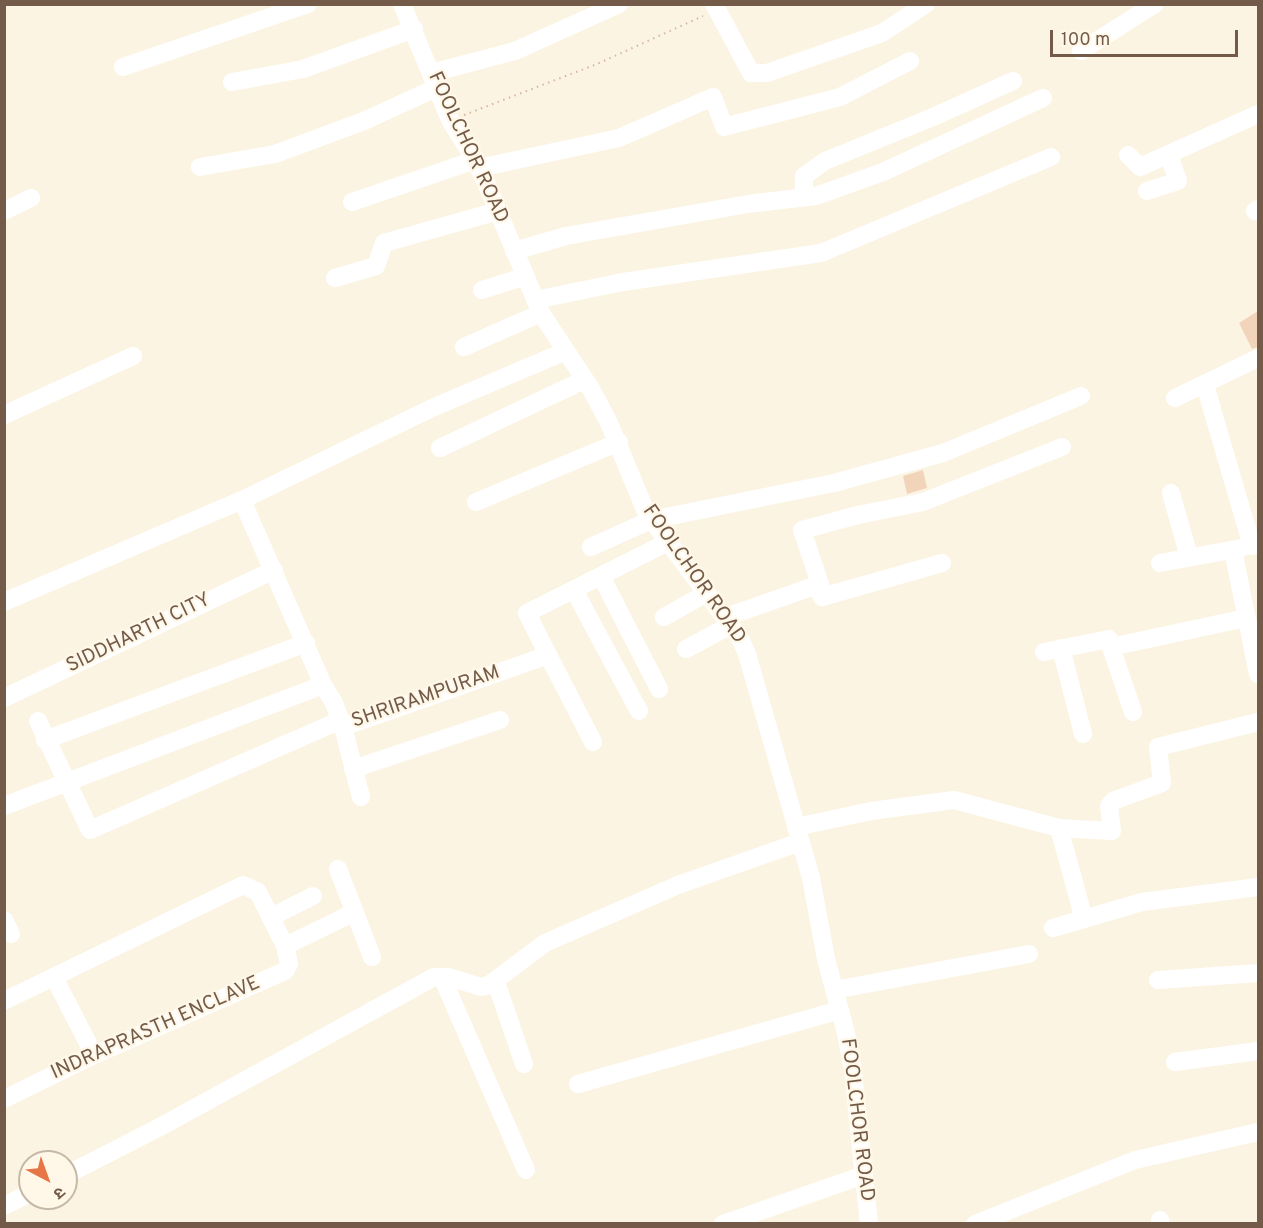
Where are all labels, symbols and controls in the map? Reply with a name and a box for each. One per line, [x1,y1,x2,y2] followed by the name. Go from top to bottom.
[1053,18,1240,56] scale bar
[1061,29,1110,52] text: 100 m
[421,69,513,227] street label: FOOLCHOR ROAD
[636,501,750,649] street label: FOOLCHOR ROAD
[63,589,215,679] street label: SIDDHARTH CITY
[349,661,503,735] street label: SHRIRAMPURAM
[48,972,264,1086] street label: INDRAPRASTH ENCLAVE
[834,1037,878,1203] street label: FOOLCHOR ROAD
[18,1150,78,1210] north arrow
[48,1181,69,1203] text: उ

